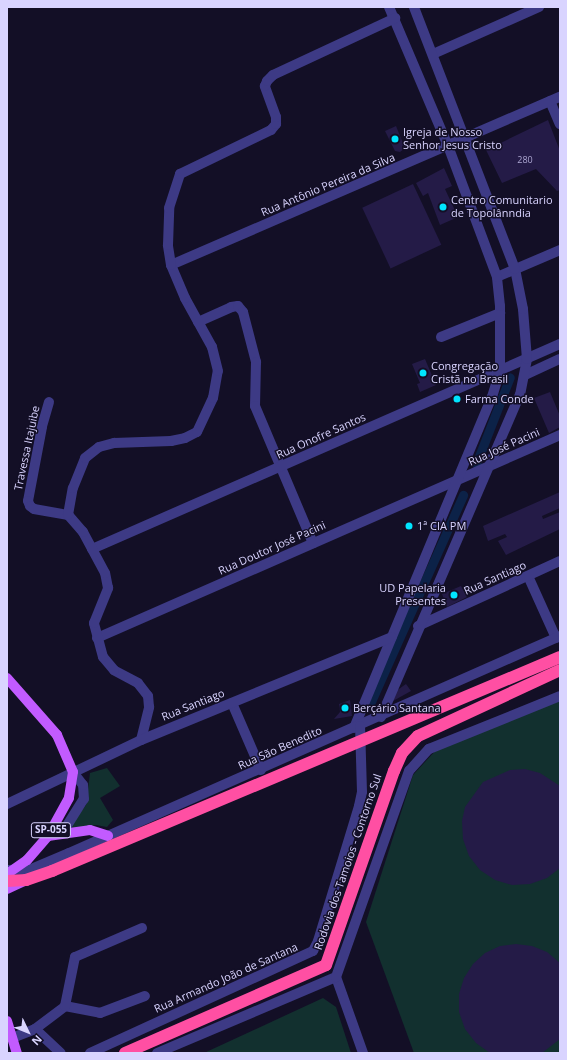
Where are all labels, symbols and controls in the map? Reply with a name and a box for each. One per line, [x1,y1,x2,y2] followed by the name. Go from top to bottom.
[403,126,502,152] place label: Igreja de Nosso Senhor Jesus Cristo
[390,134,400,144] marker: Igreja de Nosso Senhor Jesus Cristo
[259,151,397,219] street label: Rua Antônio Pereira da Silva
[517,155,533,165] house number: 280
[451,194,553,220] place label: Centro Comunitario de Topolânndia
[438,202,448,212] marker: Centro Comunitario de Topolânndia
[431,360,508,386] place label: Congregação Cristã no Brasil
[418,368,428,378] marker: Congregação Cristã no Brasil
[465,392,534,406] place label: Farma Conde
[452,394,462,404] marker: Farma Conde
[12,405,42,491] street label: Travessa Itajuibe
[274,410,368,462] street label: Rua Onofre Santos
[466,425,542,469] street label: Rua José Pacini
[216,518,328,578] street label: Rua Doutor José Pacini
[417,519,466,533] place label: 1ª CIA PM
[404,521,414,531] marker: 1ª CIA PM
[462,558,528,598] street label: Rua Santiago
[379,582,446,608] place label: UD Papelaria Presentes
[449,590,459,600] marker: UD Papelaria Presentes
[160,686,226,724] street label: Rua Santiago
[353,701,441,715] place label: Berçário Santana
[340,703,350,713] marker: Berçário Santana
[236,724,324,772] street label: Rua São Benedito
[312,772,384,952] street label: Rodovia dos Tamoios - Contorno Sul
[30,822,72,838] road number: SP-055
[152,940,300,1016] street label: Rua Armando João de Santana
[8,1012,48,1052] north arrow
[29,1032,46,1049] text: N

